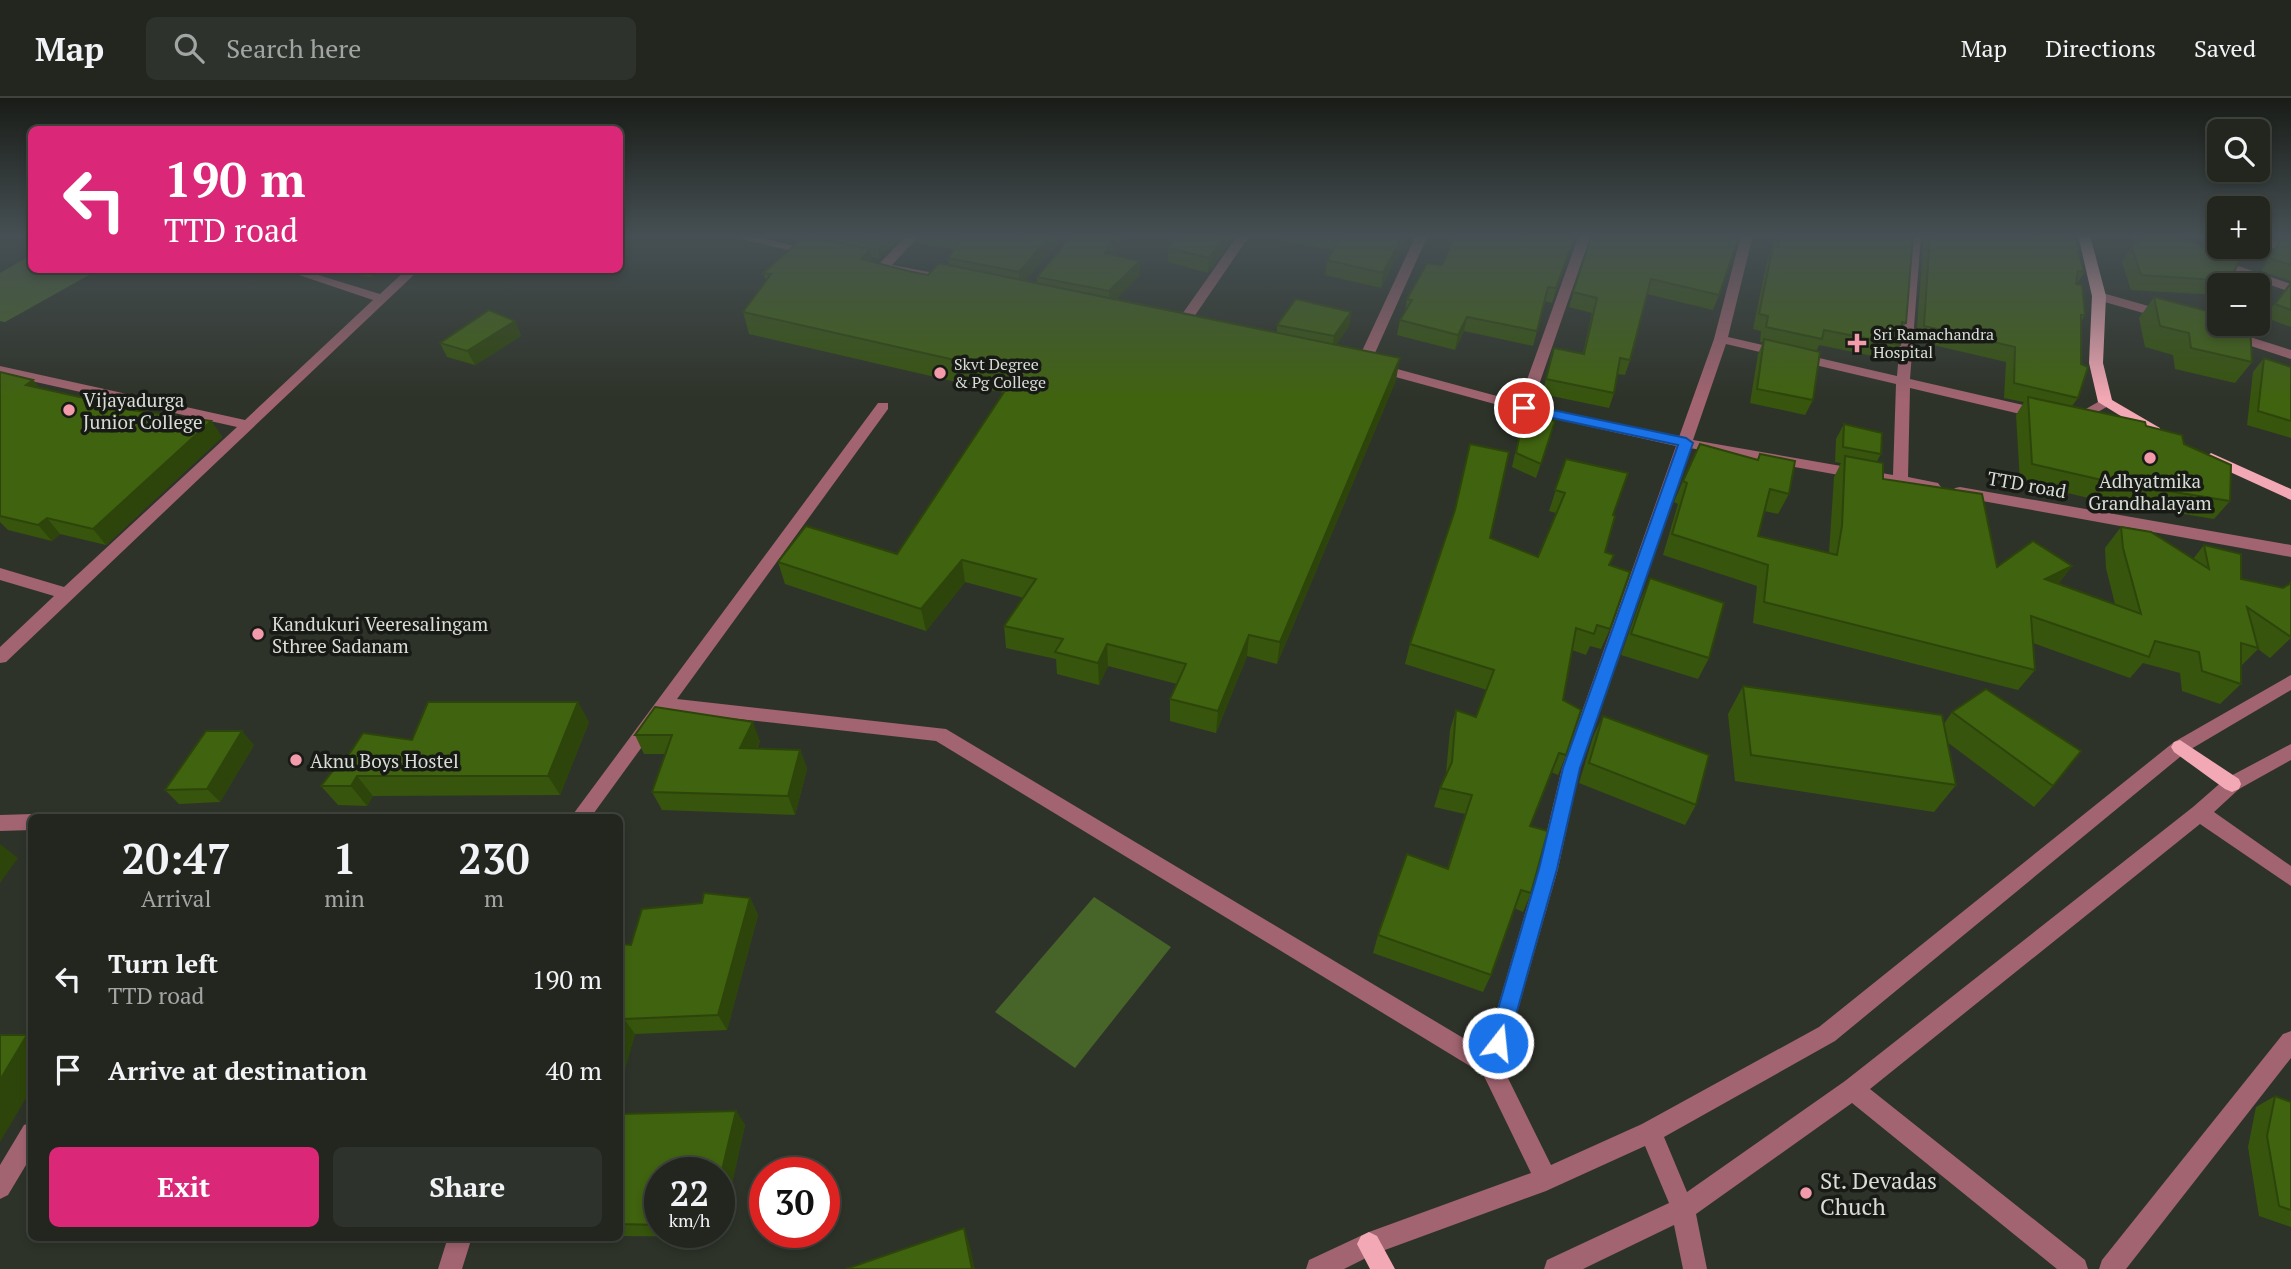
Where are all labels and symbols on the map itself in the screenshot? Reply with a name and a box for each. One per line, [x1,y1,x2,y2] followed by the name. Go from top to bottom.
[1873,323,1994,363] place label: Sri Ramachandra Hospital
[1847,333,1867,353] marker: Sri Ramachandra Hospital
[954,353,1046,393] place label: Skvt Degree & Pg College
[932,365,948,381] marker: Skvt Degree & Pg College
[1494,378,1554,438] pin
[83,387,203,434] place label: Vijayadurga Junior College
[61,402,77,418] marker: Vijayadurga Junior College
[2142,450,2158,466] marker: Adhyatmika Grandhalayam
[1986,465,2069,503] street label: TTD road
[2088,468,2212,515] place label: Adhyatmika Grandhalayam
[272,611,489,658] place label: Kandukuri Veeresalingam Sthree Sadanam
[250,626,266,642] marker: Kandukuri Veeresalingam Sthree Sadanam
[310,748,459,773] place label: Aknu Boys Hostel
[288,752,304,768] marker: Aknu Boys Hostel
[1461,1006,1535,1080] position arrow
[749,1157,840,1248] speed limit sign: 30
[1820,1165,1937,1222] place label: St. Devadas Chuch
[1798,1185,1814,1201] marker: St. Devadas Chuch

